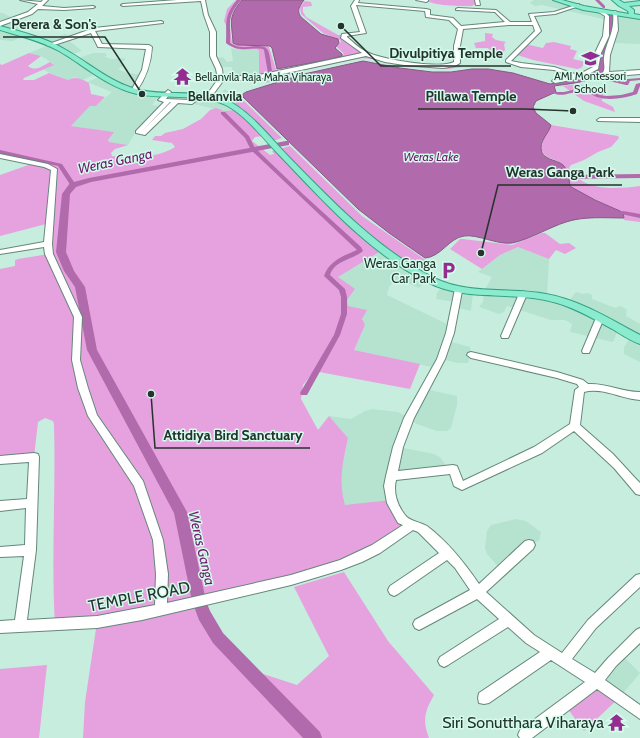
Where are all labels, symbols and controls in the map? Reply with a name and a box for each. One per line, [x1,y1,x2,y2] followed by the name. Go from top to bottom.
[3,11,105,37] callout: Perera & Son's
[11,15,97,33] text: Perera & Son's
[381,40,511,66] callout: Divulpitiya Temple
[389,44,503,62] text: Divulpitiya Temple
[580,48,600,68] school or university icon: AMI Montessori School
[172,67,192,87] temple icon: Bellanvila Raja Maha Viharaya
[554,69,626,96] place label: AMI Montessori School
[195,70,332,84] place label: Bellanvila Raja Maha Viharaya
[418,83,525,109] callout: Pillawa Temple
[426,87,516,105] text: Pillawa Temple
[188,88,243,104] district label: Bellanvila
[76,144,154,178] water label: Weras Ganga
[403,149,459,164] water label: Weras Lake
[498,159,622,185] callout: Weras Ganga Park
[506,163,614,181] text: Weras Ganga Park
[364,255,437,286] place label: Weras Ganga Car Park
[439,260,459,280] parking icon: Weras Ganga Car Park
[155,422,310,448] callout: Attidiya Bird Sanctuary
[164,426,303,444] text: Attidiya Bird Sanctuary
[185,509,219,587] water label: Weras Ganga
[87,577,192,616] street label: TEMPLE ROAD
[607,712,627,732] temple icon: Siri Sonutthara Viharaya
[442,713,604,732] place label: Siri Sonutthara Viharaya

